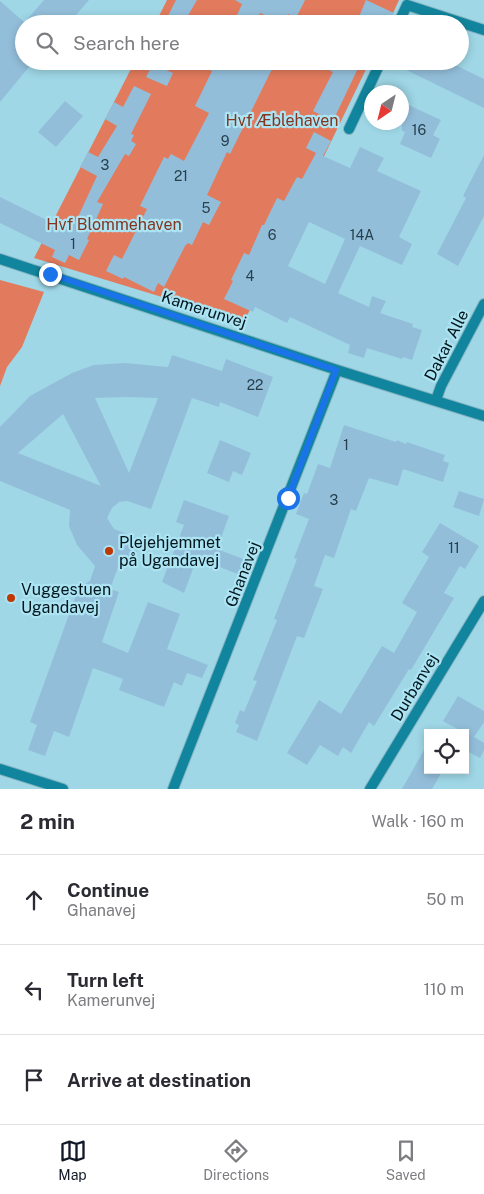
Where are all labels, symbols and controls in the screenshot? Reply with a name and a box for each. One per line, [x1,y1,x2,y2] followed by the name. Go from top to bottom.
[15,15,469,70] search box
[33,29,61,57] icon: search
[73,32,180,54] text: Search here
[364,85,409,130] north arrow
[225,111,339,130] park label: Hvf Æblehaven
[412,122,426,138] house number: 16
[221,133,230,149] house number: 9
[101,157,110,173] house number: 3
[174,168,188,184] house number: 21
[202,200,211,216] house number: 5
[46,215,182,234] park label: Hvf Blommehaven
[268,227,277,243] house number: 6
[350,227,374,243] house number: 14A
[70,236,76,252] house number: 1
[39,263,62,286] route end
[246,268,255,284] house number: 4
[159,287,249,332] street label: Kamerunvej
[420,307,472,384] street label: Dakar Alle
[247,377,263,393] house number: 22
[343,437,349,453] house number: 1
[277,487,300,510] route start
[330,492,339,508] house number: 3
[119,533,221,570] place label: Plejehjemmet på Ugandavej
[221,539,264,610] street label: Ghanavej
[448,540,460,556] house number: 11
[103,545,115,557] marker: Plejehjemmet på Ugandavej
[21,580,111,617] place label: Vuggestuen Ugandavej
[5,592,17,604] marker: Vuggestuen Ugandavej
[387,650,442,724] street label: Durbanvej
[424,729,469,774] map controls
[424,729,469,774] button: locate
[20,809,75,834] text: 2 min
[372,812,464,831] text: Walk · 160 m
[67,879,149,901] text: Continue
[20,886,48,914] icon: ahead
[426,890,464,909] text: 50 m
[67,901,136,920] text: Ghanavej
[67,969,144,991] text: Turn left
[20,976,48,1004] icon: left
[423,980,464,999] text: 110 m
[67,991,155,1010] text: Kamerunvej
[20,1066,48,1094] icon: arrive
[67,1069,251,1091] text: Arrive at destination
[58,1137,87,1183] tab: Map
[203,1137,269,1183] tab: Directions
[386,1137,426,1183] tab: Saved

